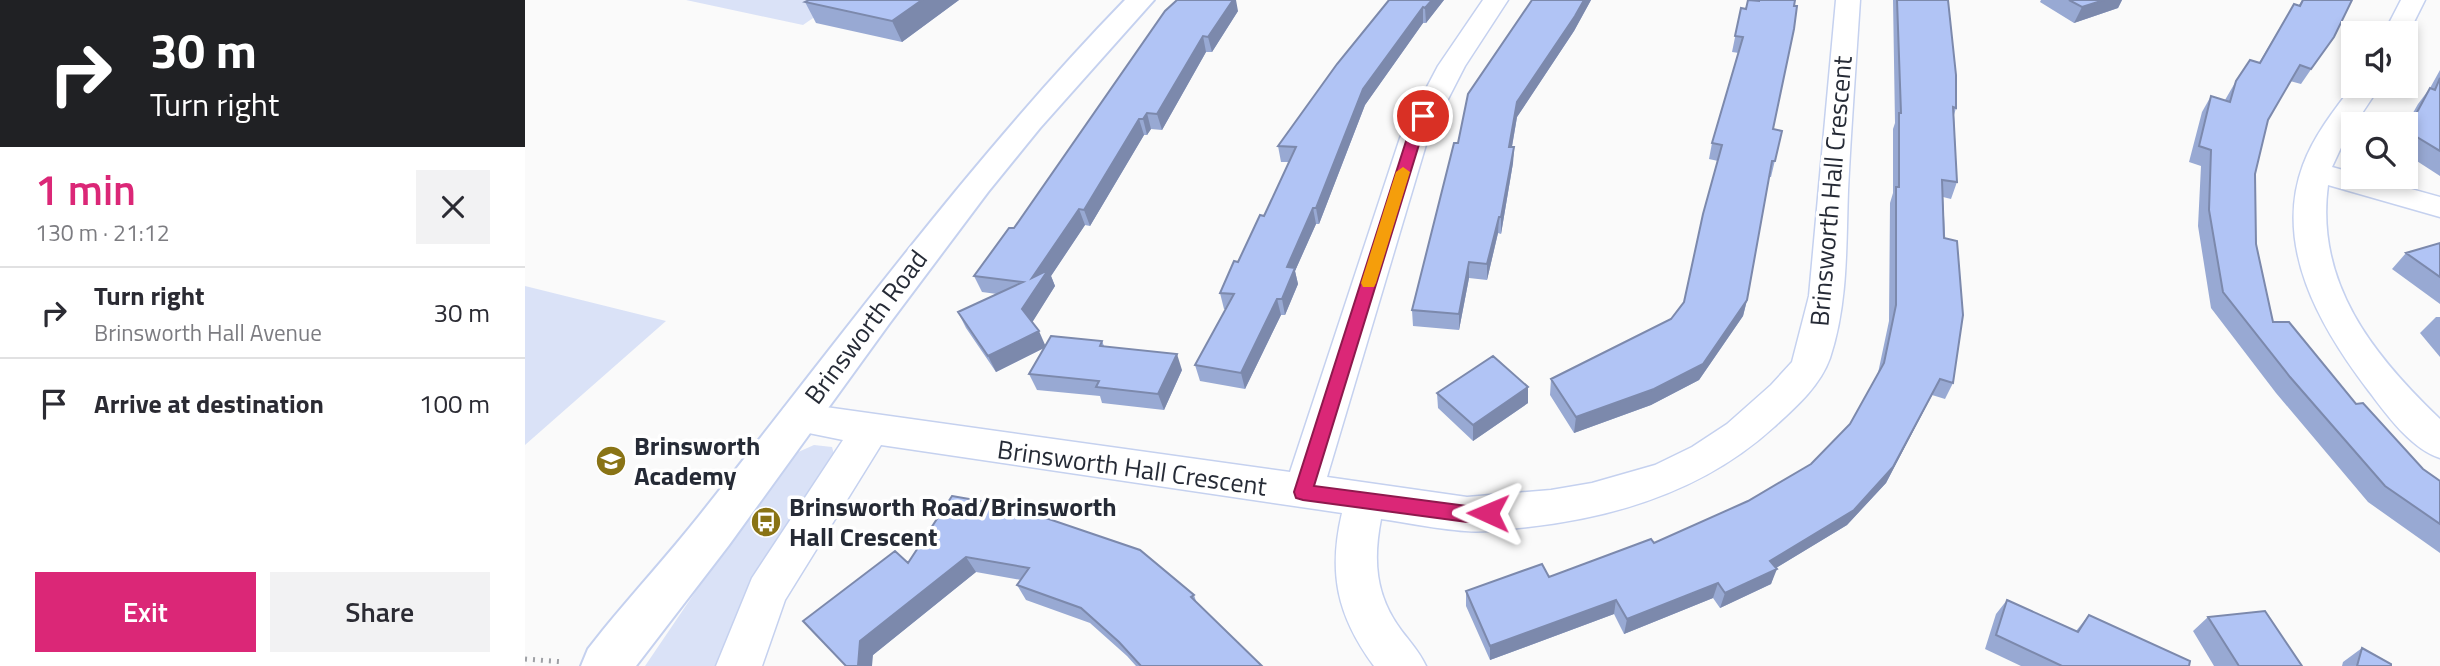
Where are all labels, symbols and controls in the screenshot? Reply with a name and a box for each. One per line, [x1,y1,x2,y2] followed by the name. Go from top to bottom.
[150,12,257,87] text: 30 m
[2341,21,2418,189] map controls
[2341,21,2418,98] button: sound
[35,28,126,119] icon: right
[1799,54,1862,328] street label: Brinsworth Hall Crescent
[150,80,279,128] text: Turn right
[1393,86,1453,146] pin
[1404,97,1442,135] icon: arrive
[2341,112,2418,189] button: search
[35,157,136,221] text: 1 min
[416,170,490,244] button: close
[35,215,170,250] text: 130 m · 21:12
[795,241,937,412] street label: Brinsworth Road
[94,276,205,315] text: Turn right
[433,293,490,332] text: 30 m
[35,294,73,332] icon: right
[94,315,322,350] text: Brinsworth Hall Avenue
[94,384,324,423] text: Arrive at destination
[419,384,490,423] text: 100 m
[35,385,73,423] icon: arrive
[634,426,760,495] place label: Brinsworth Academy
[995,429,1269,506] street label: Brinsworth Hall Crescent
[594,444,628,478] school or university icon: Brinsworth Academy
[1451,476,1525,550] position arrow
[789,487,1117,556] place label: Brinsworth Road/Brinsworth Hall Crescent
[749,505,783,539] bus stop icon: Brinsworth Road/Brinsworth Hall Crescent
[35,572,256,652] button: Exit
[270,572,490,652] button: Share

